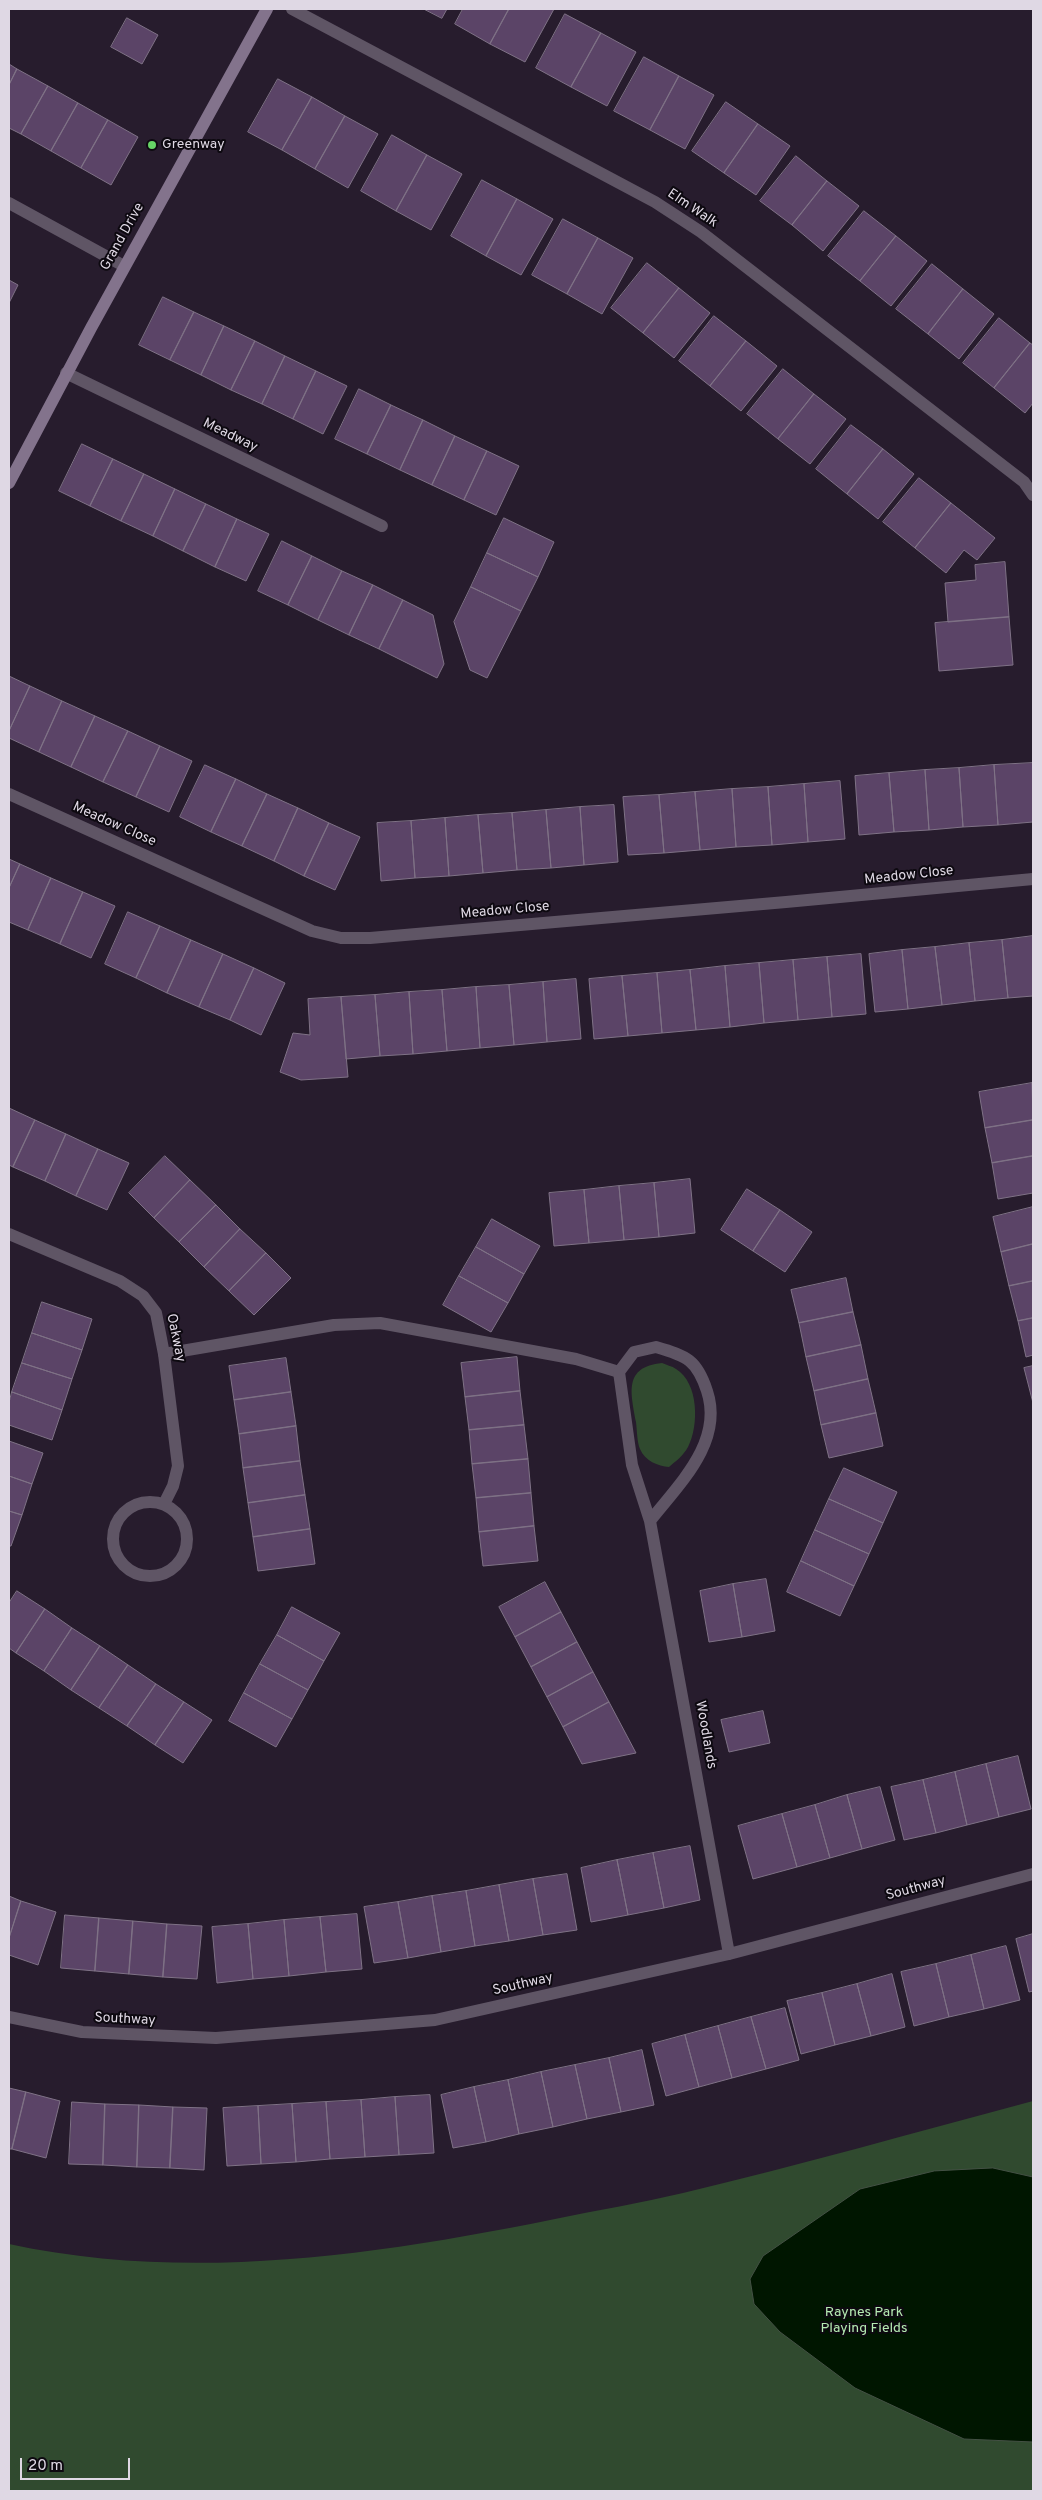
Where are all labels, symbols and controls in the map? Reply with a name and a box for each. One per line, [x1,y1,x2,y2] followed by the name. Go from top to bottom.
[162,137,225,153] place label: Greenway
[146,139,158,151] marker: Greenway
[664,186,720,232] street label: Elm Walk
[98,200,148,274] street label: Grand Drive
[200,416,260,456] street label: Meadway
[70,799,158,851] street label: Meadow Close
[864,863,954,889] street label: Meadow Close
[460,899,550,923] street label: Meadow Close
[162,1312,188,1364] street label: Oakway
[691,1699,719,1771] street label: Woodlands
[884,1873,948,1905] street label: Southway
[491,1970,555,2000] street label: Southway
[94,2010,156,2030] street label: Southway
[820,2305,908,2338] park label: Raynes Park Playing Fields
[22,2448,132,2480] scale bar
[28,2457,63,2476] text: 20 m

